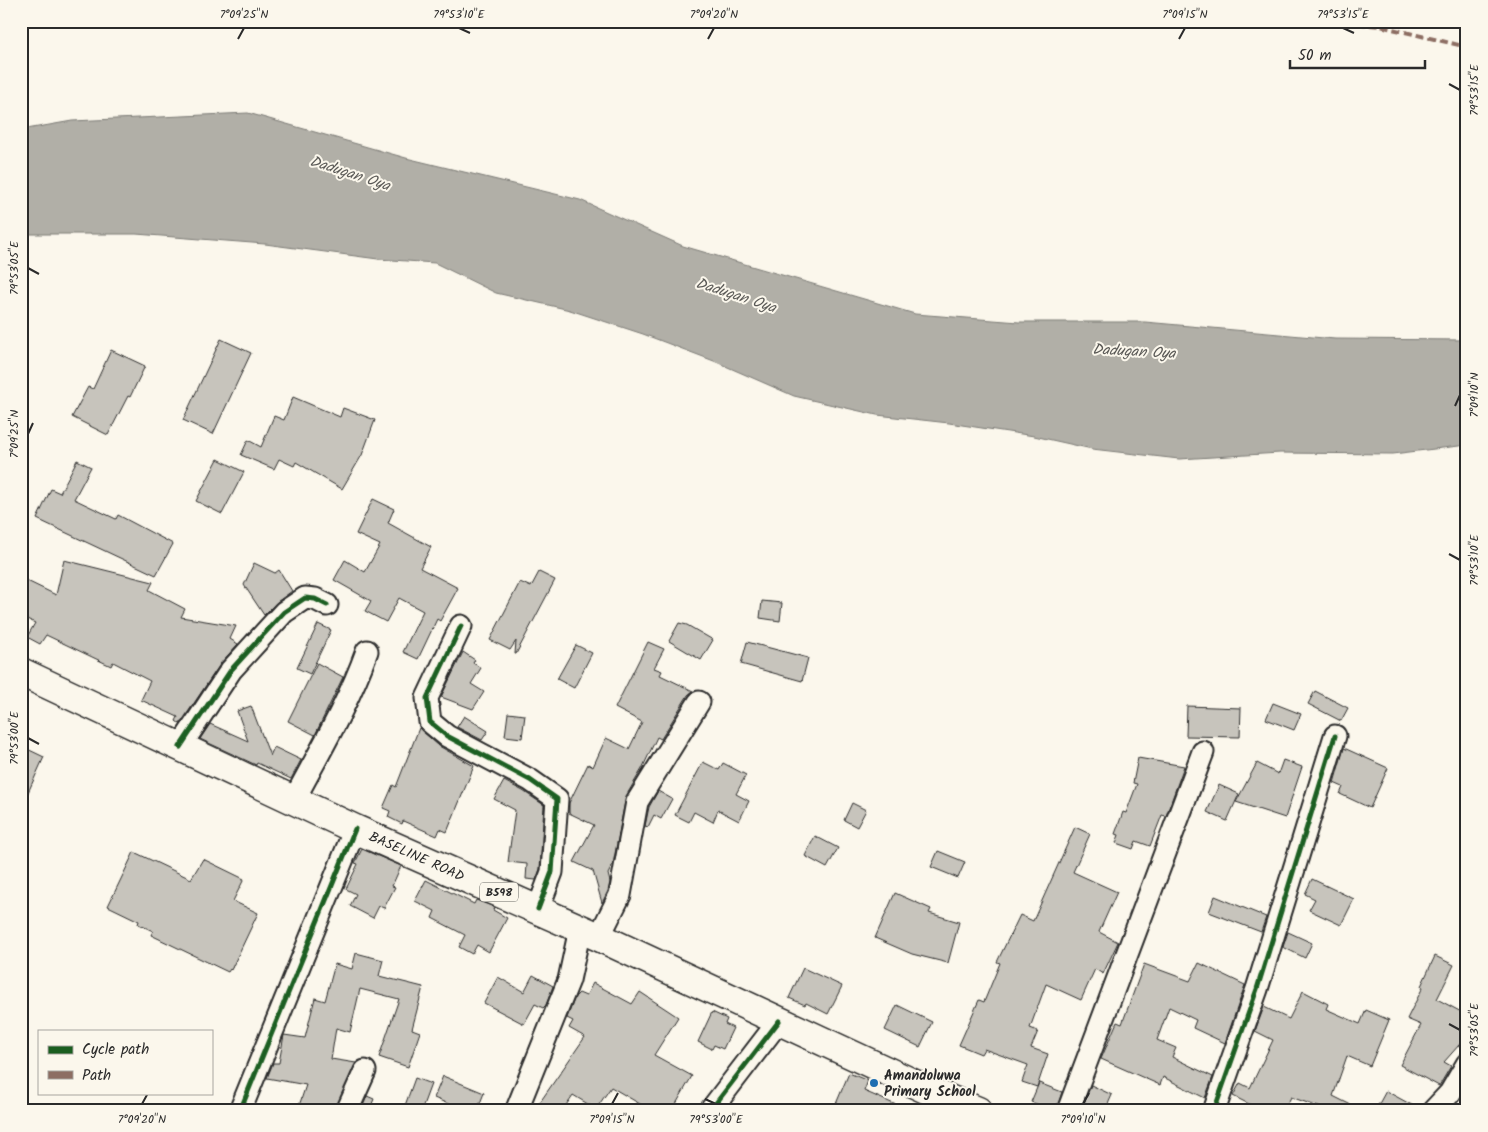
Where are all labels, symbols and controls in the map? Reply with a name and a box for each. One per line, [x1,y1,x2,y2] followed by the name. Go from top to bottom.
[220,5,268,24] text: 7°09'25"N
[433,5,486,24] text: 79°53'10"E
[690,5,738,24] text: 7°09'20"N
[1162,5,1208,24] text: 7°09'15"N
[1317,5,1370,24] text: 79°53'15"E
[1290,38,1426,70] scale bar
[1298,44,1332,68] text: 50 m
[1465,63,1484,116] text: 79°53'15"E
[307,150,394,198] water label: Dadugan Oya
[5,240,24,295] text: 79°53'05"E
[693,272,780,320] water label: Dadugan Oya
[1092,338,1177,366] water label: Dadugan Oya
[1465,372,1484,418] text: 7°09'10"N
[5,410,24,458] text: 7°09'25"N
[1465,533,1484,586] text: 79°53'10"E
[5,710,24,765] text: 79°53'00"E
[365,826,468,888] street label: BASELINE ROAD
[480,882,518,902] road number: B598
[1465,1002,1484,1057] text: 79°53'05"E
[38,1030,212,1094] legend
[82,1038,149,1062] text: Cycle path
[82,1064,111,1088] text: Path
[884,1065,976,1103] place label: Amandoluwa Primary School
[868,1077,880,1089] marker: Amandoluwa Primary School
[118,1110,166,1129] text: 7°09'20"N
[589,1110,635,1129] text: 7°09'15"N
[689,1110,744,1129] text: 79°53'00"E
[1060,1110,1106,1129] text: 7°09'10"N

